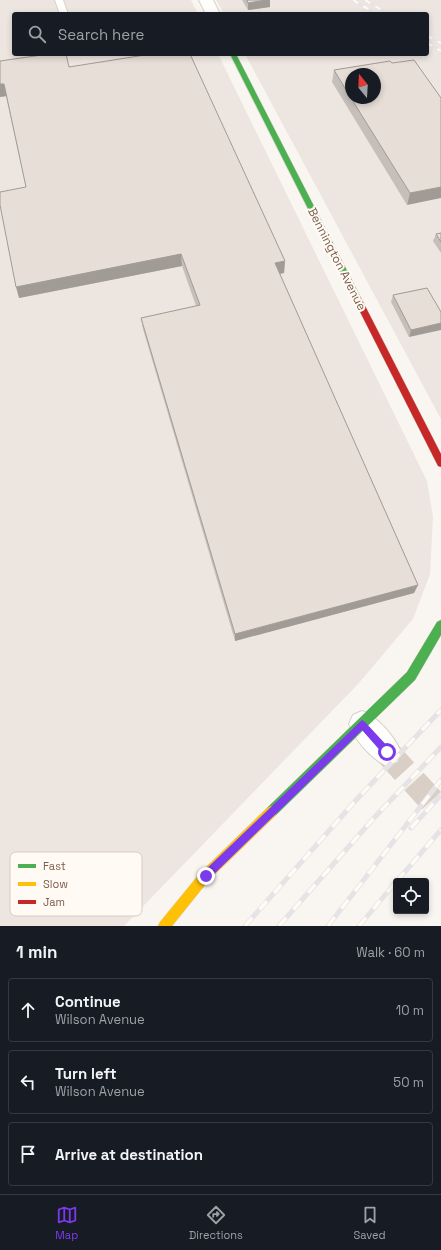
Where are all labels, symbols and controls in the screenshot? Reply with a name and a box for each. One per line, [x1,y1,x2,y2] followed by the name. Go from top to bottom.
[12,12,429,56] search box
[26,23,48,45] icon: search
[58,25,144,44] text: Search here
[345,68,381,104] north arrow
[304,205,370,313] street label: Bennington Avenue
[378,743,396,761] route start
[10,852,142,916] legend
[43,859,66,873] text: Fast
[197,867,215,885] route end
[43,877,68,891] text: Slow
[393,878,429,914] map controls
[393,878,429,914] button: locate
[43,895,65,909] text: Jam
[16,941,58,963] text: 1 min
[356,944,425,961] text: Walk · 60 m
[55,992,121,1011] text: Continue
[17,999,39,1021] icon: ahead
[396,1002,424,1019] text: 10 m
[55,1011,145,1028] text: Wilson Avenue
[55,1064,117,1083] text: Turn left
[17,1071,39,1093] icon: left
[393,1074,424,1091] text: 50 m
[55,1083,145,1100] text: Wilson Avenue
[17,1143,39,1165] icon: arrive
[55,1145,203,1164] text: Arrive at destination
[55,1204,78,1242] tab: Map
[189,1204,243,1242] tab: Directions
[354,1204,386,1242] tab: Saved

